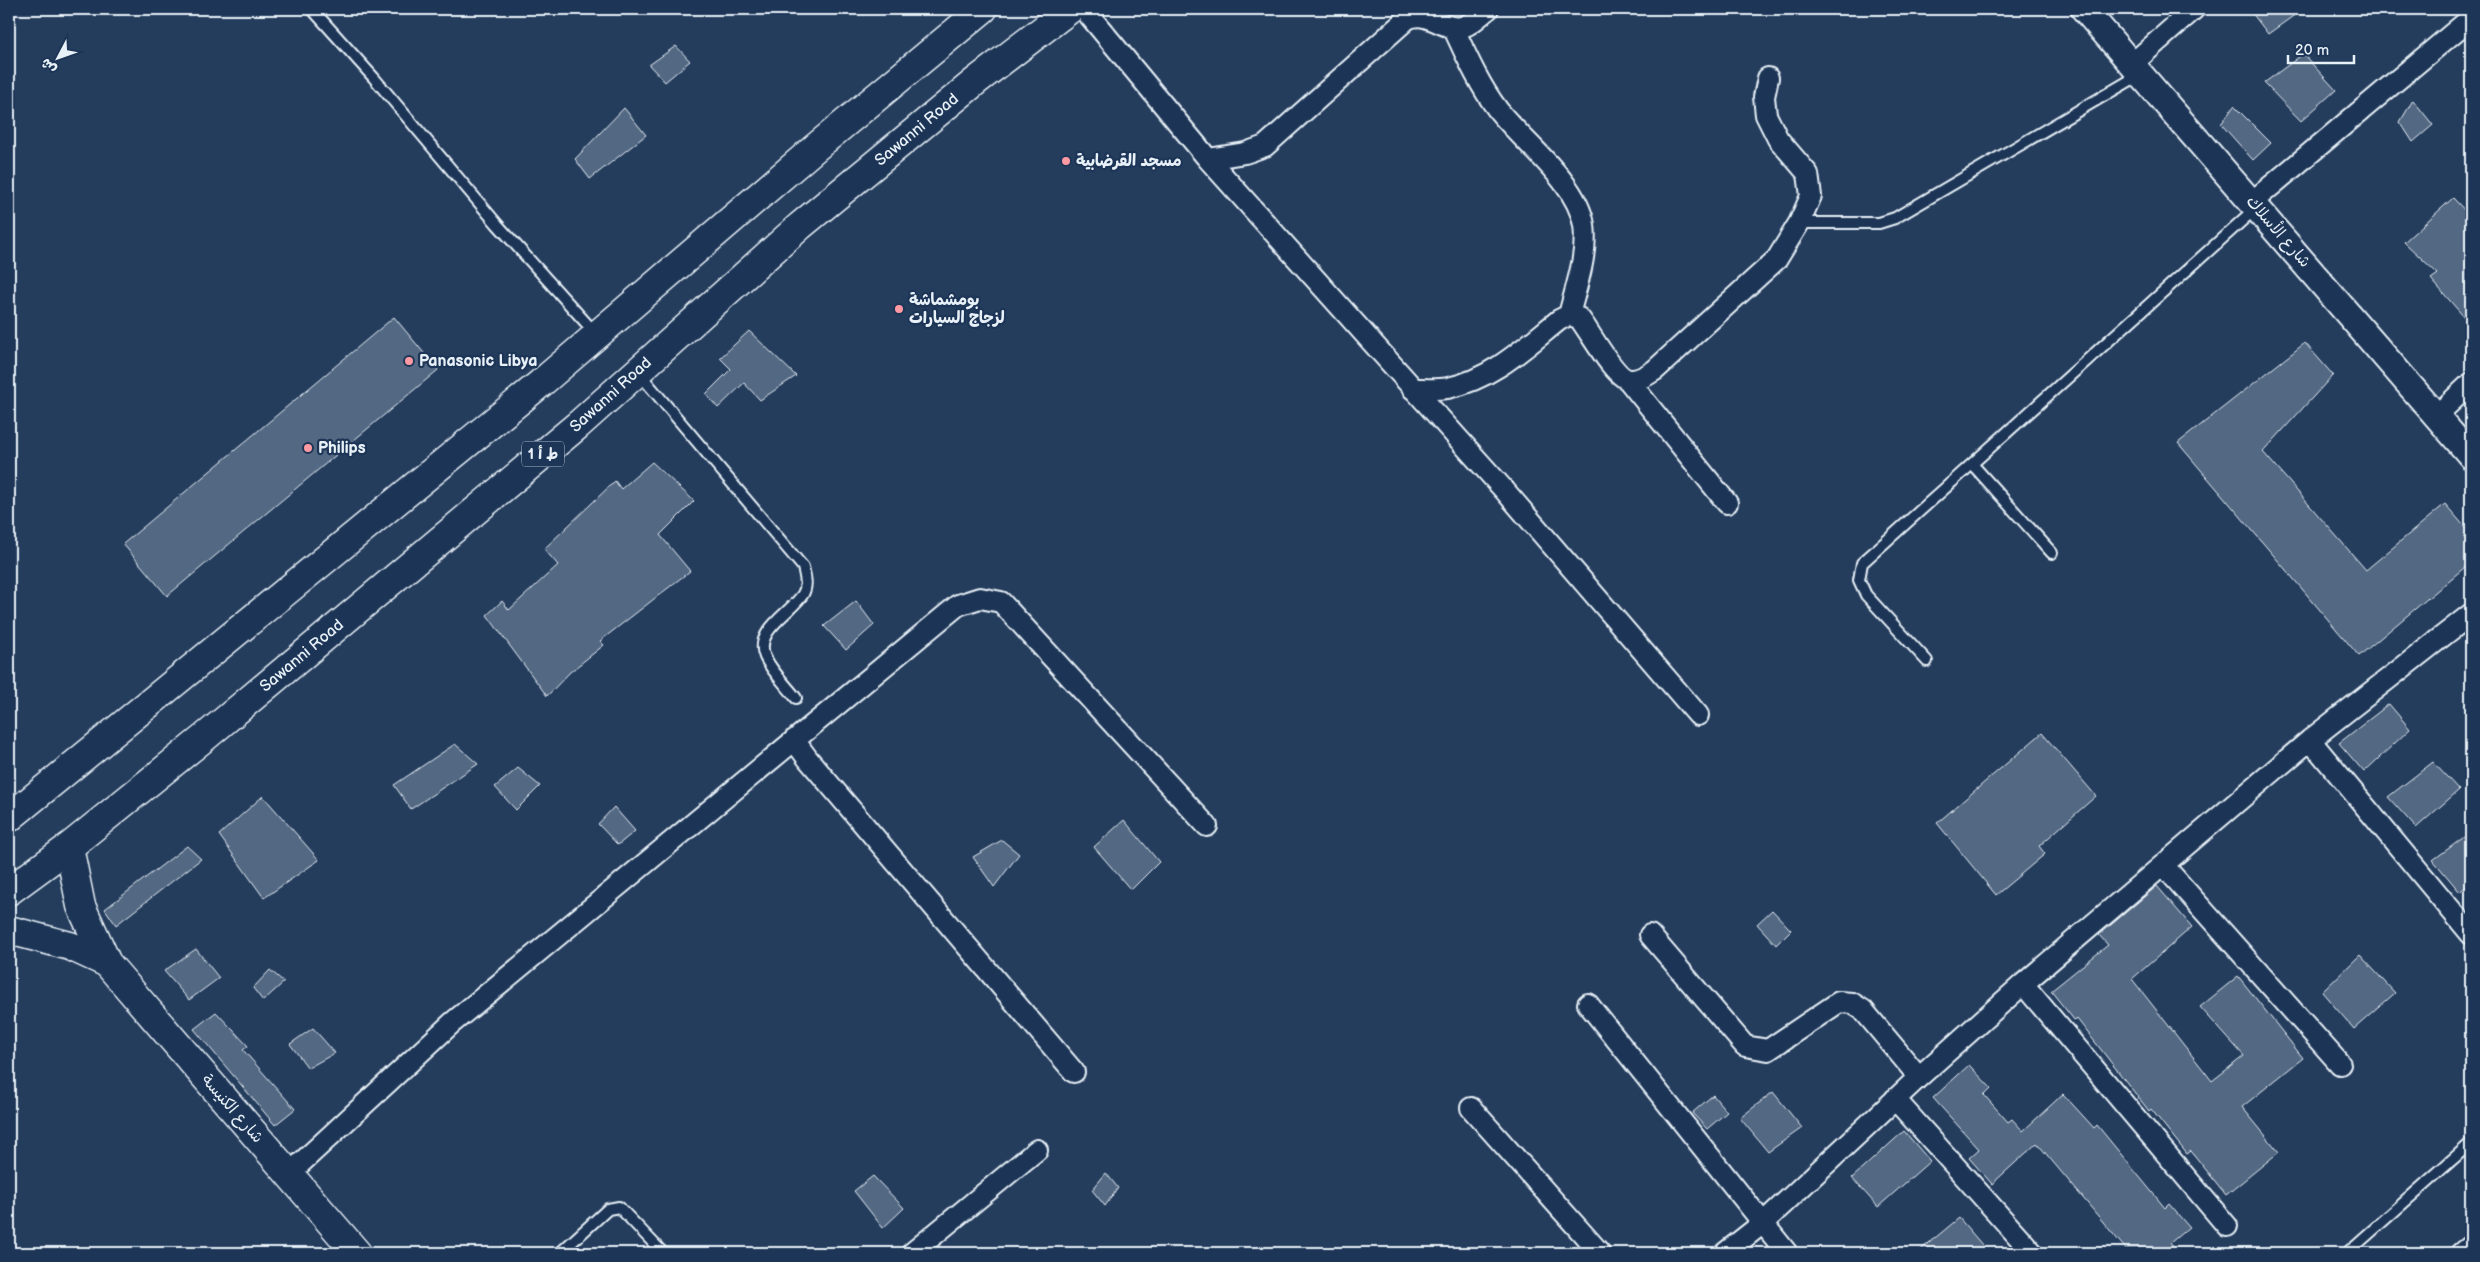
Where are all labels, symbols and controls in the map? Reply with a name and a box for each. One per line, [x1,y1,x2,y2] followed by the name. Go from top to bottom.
[32,32,82,82] north arrow
[2288,32,2354,64] scale bar
[2295,41,2329,60] text: 20 m
[37,55,60,78] text: ش
[871,90,963,170] street label: Sawanni Road
[1076,152,1181,171] place label: مسجد القرضابية
[1060,155,1072,167] marker: مسجد القرضابية
[2241,191,2316,272] street label: شارع الأسلاك
[909,291,1005,328] place label: بومشماشة لزجاج السيارات
[893,303,905,315] marker: بومشماشة لزجاج السيارات
[419,352,537,371] place label: Panasonic Libya
[566,353,656,437] street label: Sawanni Road
[403,355,415,367] marker: Panasonic Libya
[318,439,366,458] place label: Philips
[302,442,314,454] marker: Philips
[522,442,564,466] road number: ط أ 1
[256,616,348,696] street label: Sawanni Road
[196,1071,267,1148] street label: شارع الكنيسة

